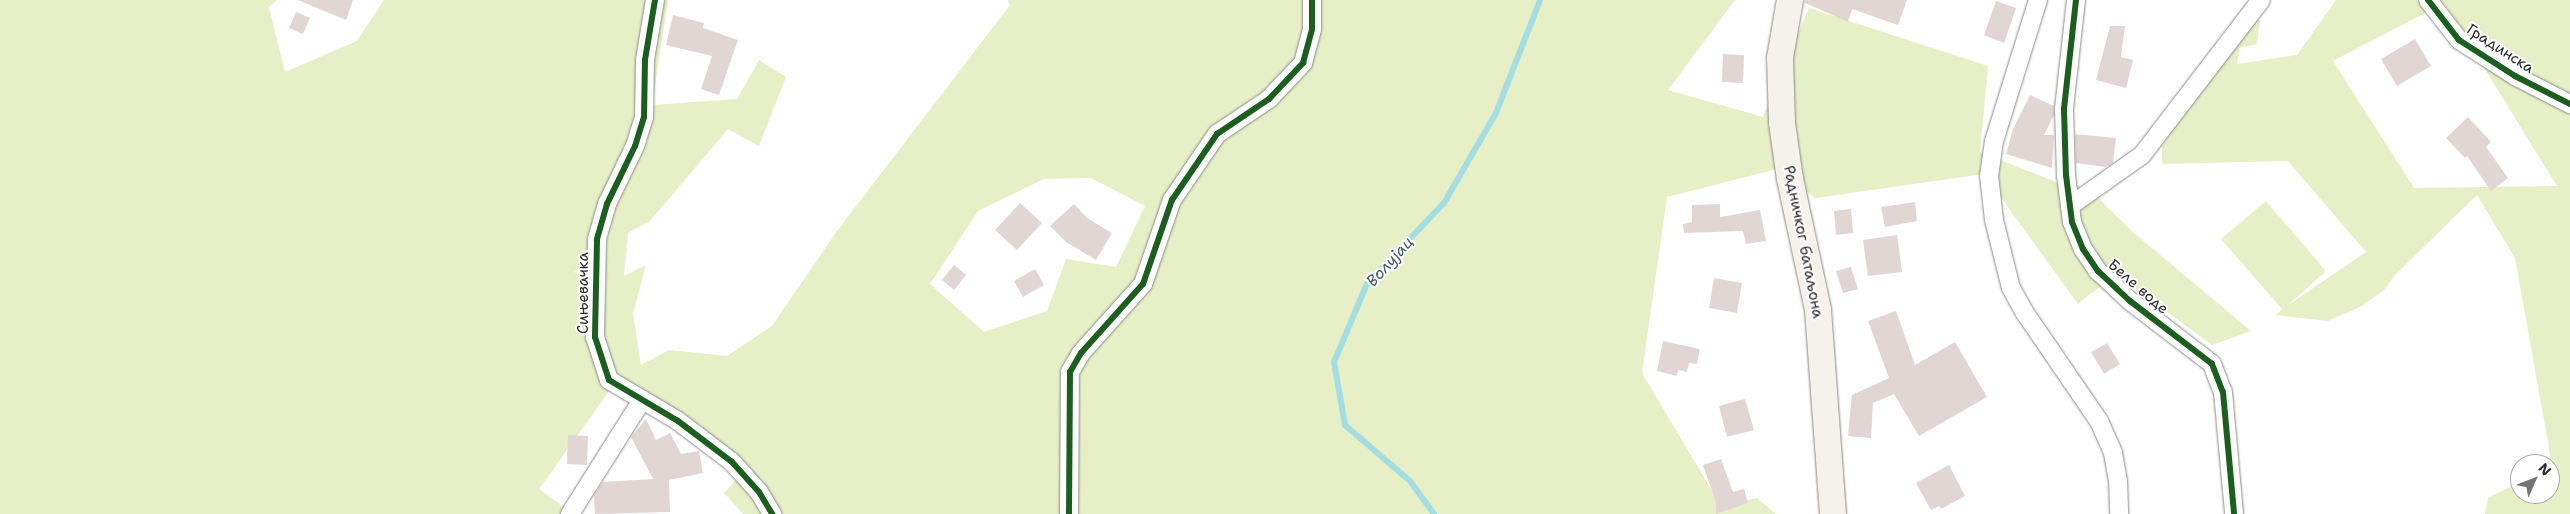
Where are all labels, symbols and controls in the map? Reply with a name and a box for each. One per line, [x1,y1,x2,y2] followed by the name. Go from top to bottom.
[2463,21,2537,77] street label: Градинска
[1779,164,1827,320] street label: Радничког батаљона
[1362,233,1418,291] water label: Волујац
[575,252,593,334] street label: Сињевачка
[2104,256,2172,318] street label: Беле воде
[2510,454,2560,504] north arrow
[2535,459,2555,480] text: N

